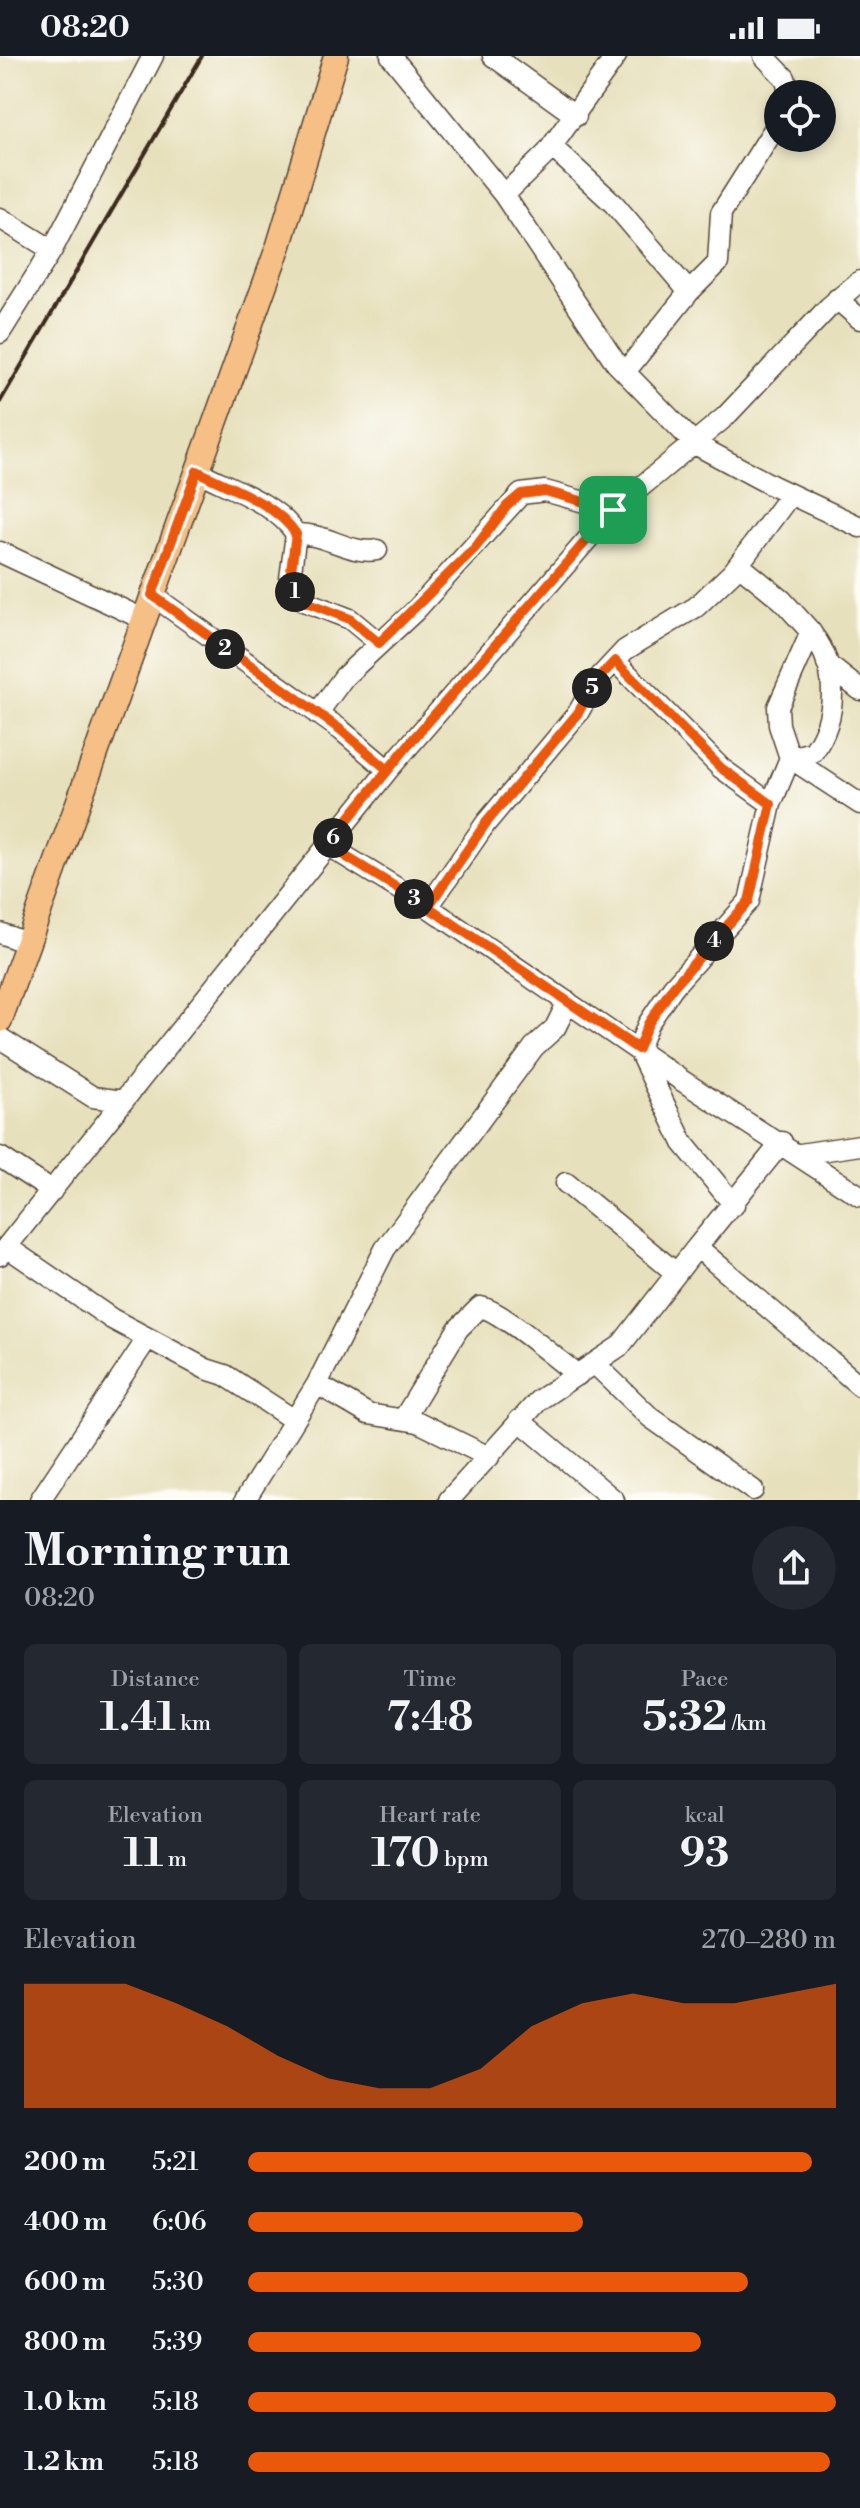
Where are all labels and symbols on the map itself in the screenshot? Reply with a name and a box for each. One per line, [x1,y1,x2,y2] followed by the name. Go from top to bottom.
[579,476,647,544] pin
[275,572,315,612] pin: 1
[205,629,245,669] pin: 2
[572,668,612,708] pin: 5
[313,818,353,858] pin: 6
[394,879,434,919] pin: 3
[694,921,734,961] pin: 4

